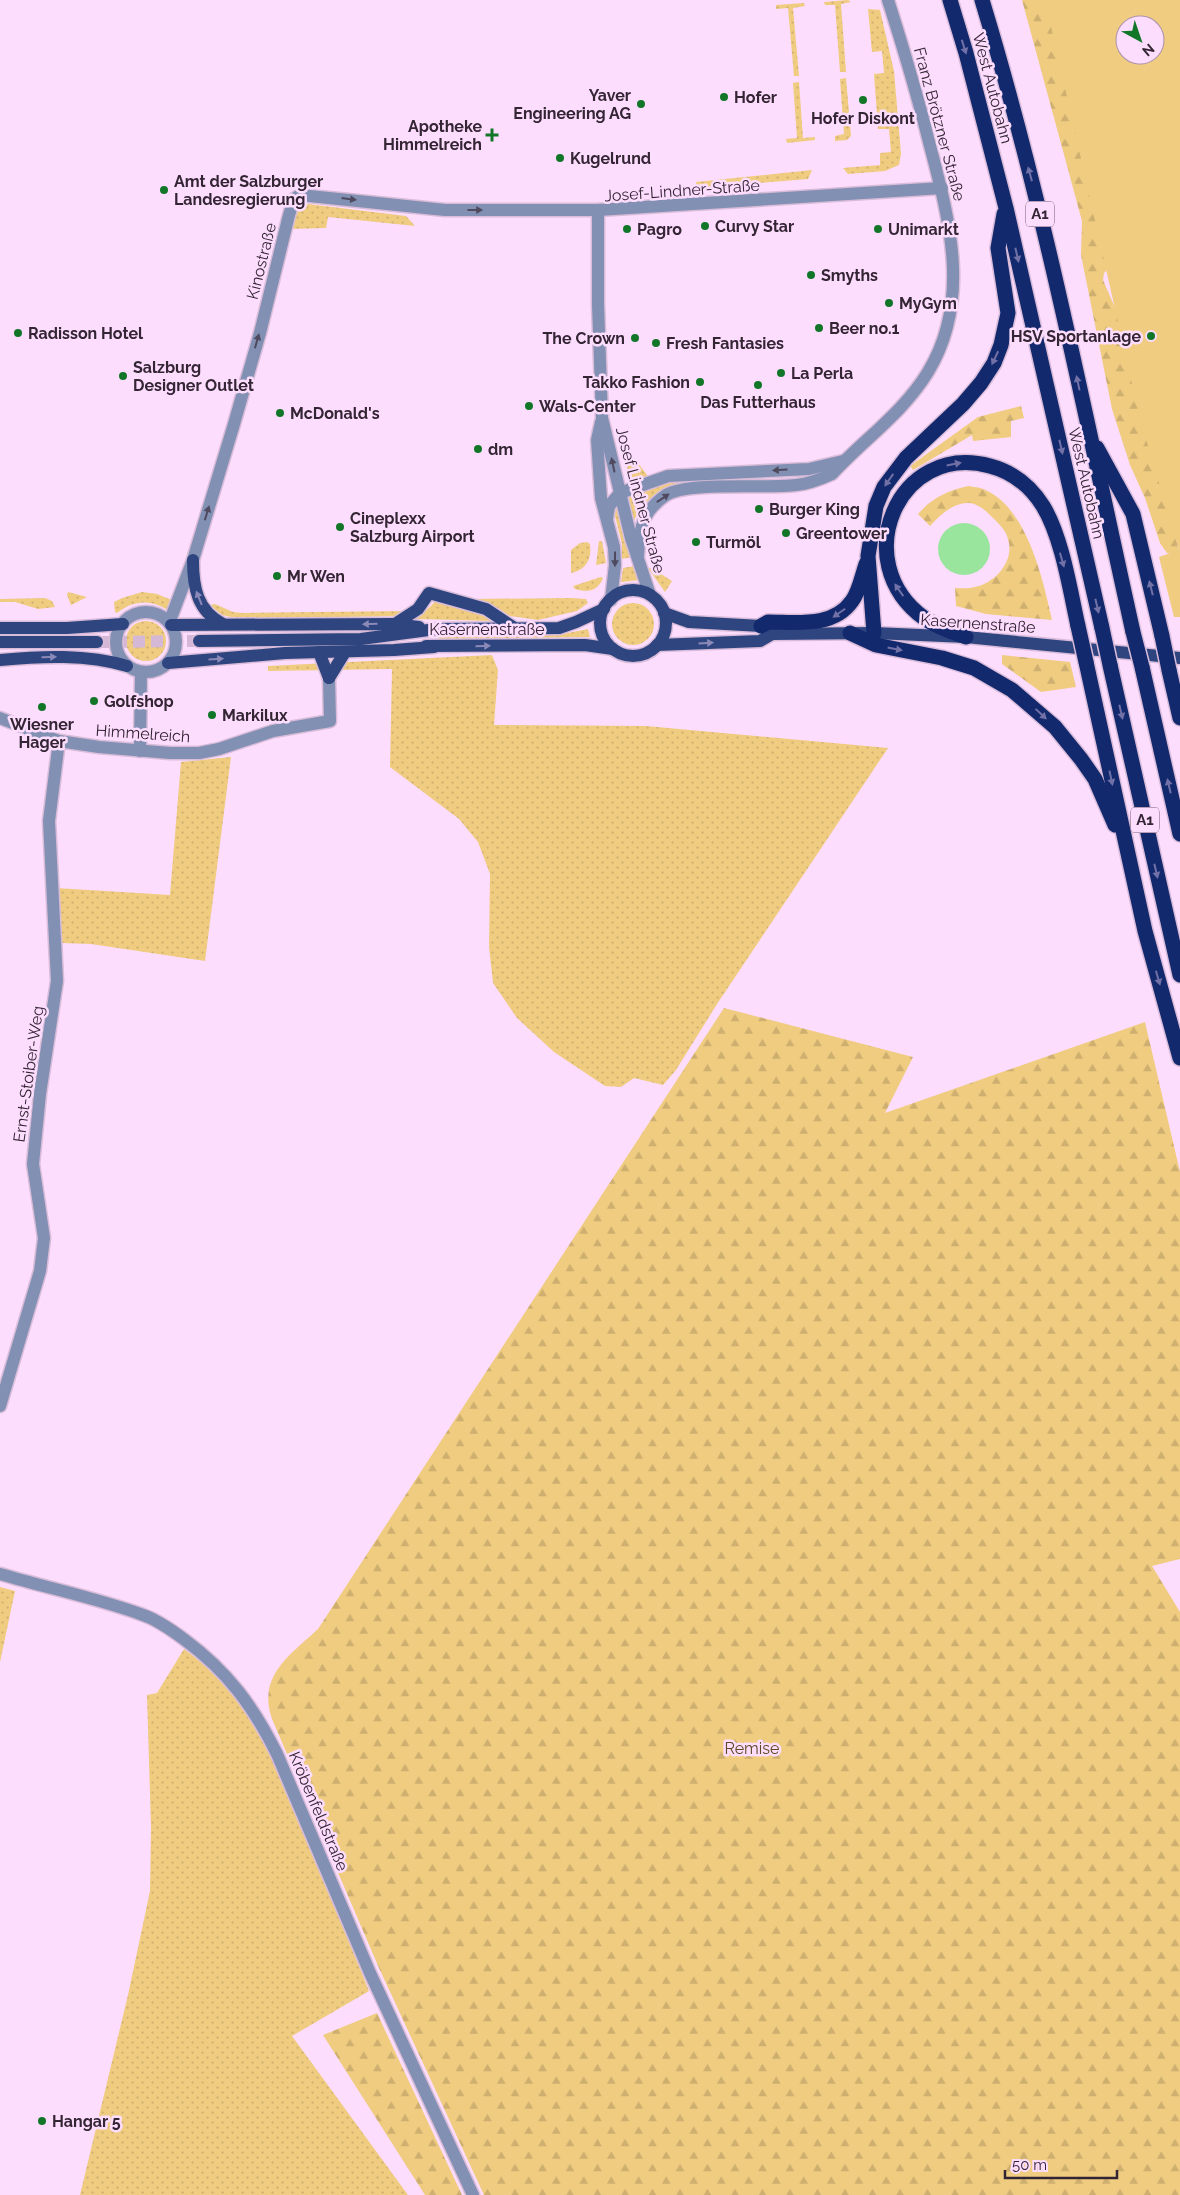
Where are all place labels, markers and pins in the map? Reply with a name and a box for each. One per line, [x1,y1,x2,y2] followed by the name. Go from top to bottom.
[513,86,631,123] place label: Yaver Engineering AG
[734,88,777,107] place label: Hofer
[718,91,730,103] marker: Hofer
[857,94,869,106] marker: Hofer Diskont
[635,98,647,110] marker: Yaver Engineering AG
[811,109,915,128] place label: Hofer Diskont
[383,117,482,154] place label: Apotheke Himmelreich
[486,129,498,141] marker: Apotheke Himmelreich
[570,149,651,168] place label: Kugelrund
[554,152,566,164] marker: Kugelrund
[174,172,323,209] place label: Amt der Salzburger Landesregierung
[158,184,170,196] marker: Amt der Salzburger Landesregierung
[715,217,794,236] place label: Curvy Star
[637,220,682,239] place label: Pagro
[699,220,711,232] marker: Curvy Star
[888,220,959,239] place label: Unimarkt
[621,223,633,235] marker: Pagro
[872,223,884,235] marker: Unimarkt
[821,266,878,285] place label: Smyths
[805,269,817,281] marker: Smyths
[899,294,957,313] place label: MyGym
[883,297,895,309] marker: MyGym
[829,319,900,338] place label: Beer no.1
[813,322,825,334] marker: Beer no.1
[28,324,144,343] place label: Radisson Hotel
[12,327,24,339] marker: Radisson Hotel
[1011,327,1141,346] place label: HSV Sportanlage
[542,329,625,348] place label: The Crown
[1145,330,1157,342] marker: HSV Sportanlage
[629,332,641,344] marker: The Crown
[666,334,784,353] place label: Fresh Fantasies
[650,337,662,349] marker: Fresh Fantasies
[133,358,254,395] place label: Salzburg Designer Outlet
[791,364,853,383] place label: La Perla
[775,367,787,379] marker: La Perla
[117,370,129,382] marker: Salzburg Designer Outlet
[583,373,690,392] place label: Takko Fashion
[694,376,706,388] marker: Takko Fashion
[752,379,764,391] marker: Das Futterhaus
[700,393,816,412] place label: Das Futterhaus
[539,397,636,416] place label: Wals-Center
[523,400,535,412] marker: Wals-Center
[290,404,380,423] place label: McDonald's
[274,407,286,419] marker: McDonald's
[488,440,513,459] place label: dm
[472,443,484,455] marker: dm
[769,500,860,519] place label: Burger King
[753,503,765,515] marker: Burger King
[350,509,475,546] place label: Cineplexx Salzburg Airport
[334,521,346,533] marker: Cineplexx Salzburg Airport
[796,524,887,543] place label: Greentower
[780,527,792,539] marker: Greentower
[706,533,762,552] place label: Turmöl
[690,536,702,548] marker: Turmöl
[287,567,345,586] place label: Mr Wen
[271,570,283,582] marker: Mr Wen
[104,692,174,711] place label: Golfshop
[88,695,100,707] marker: Golfshop
[36,701,48,713] marker: Wiesner Hager
[222,706,288,725] place label: Markilux
[206,709,218,721] marker: Markilux
[10,715,74,752] place label: Wiesner Hager
[52,2112,121,2131] place label: Hangar 5
[36,2115,48,2127] marker: Hangar 5

